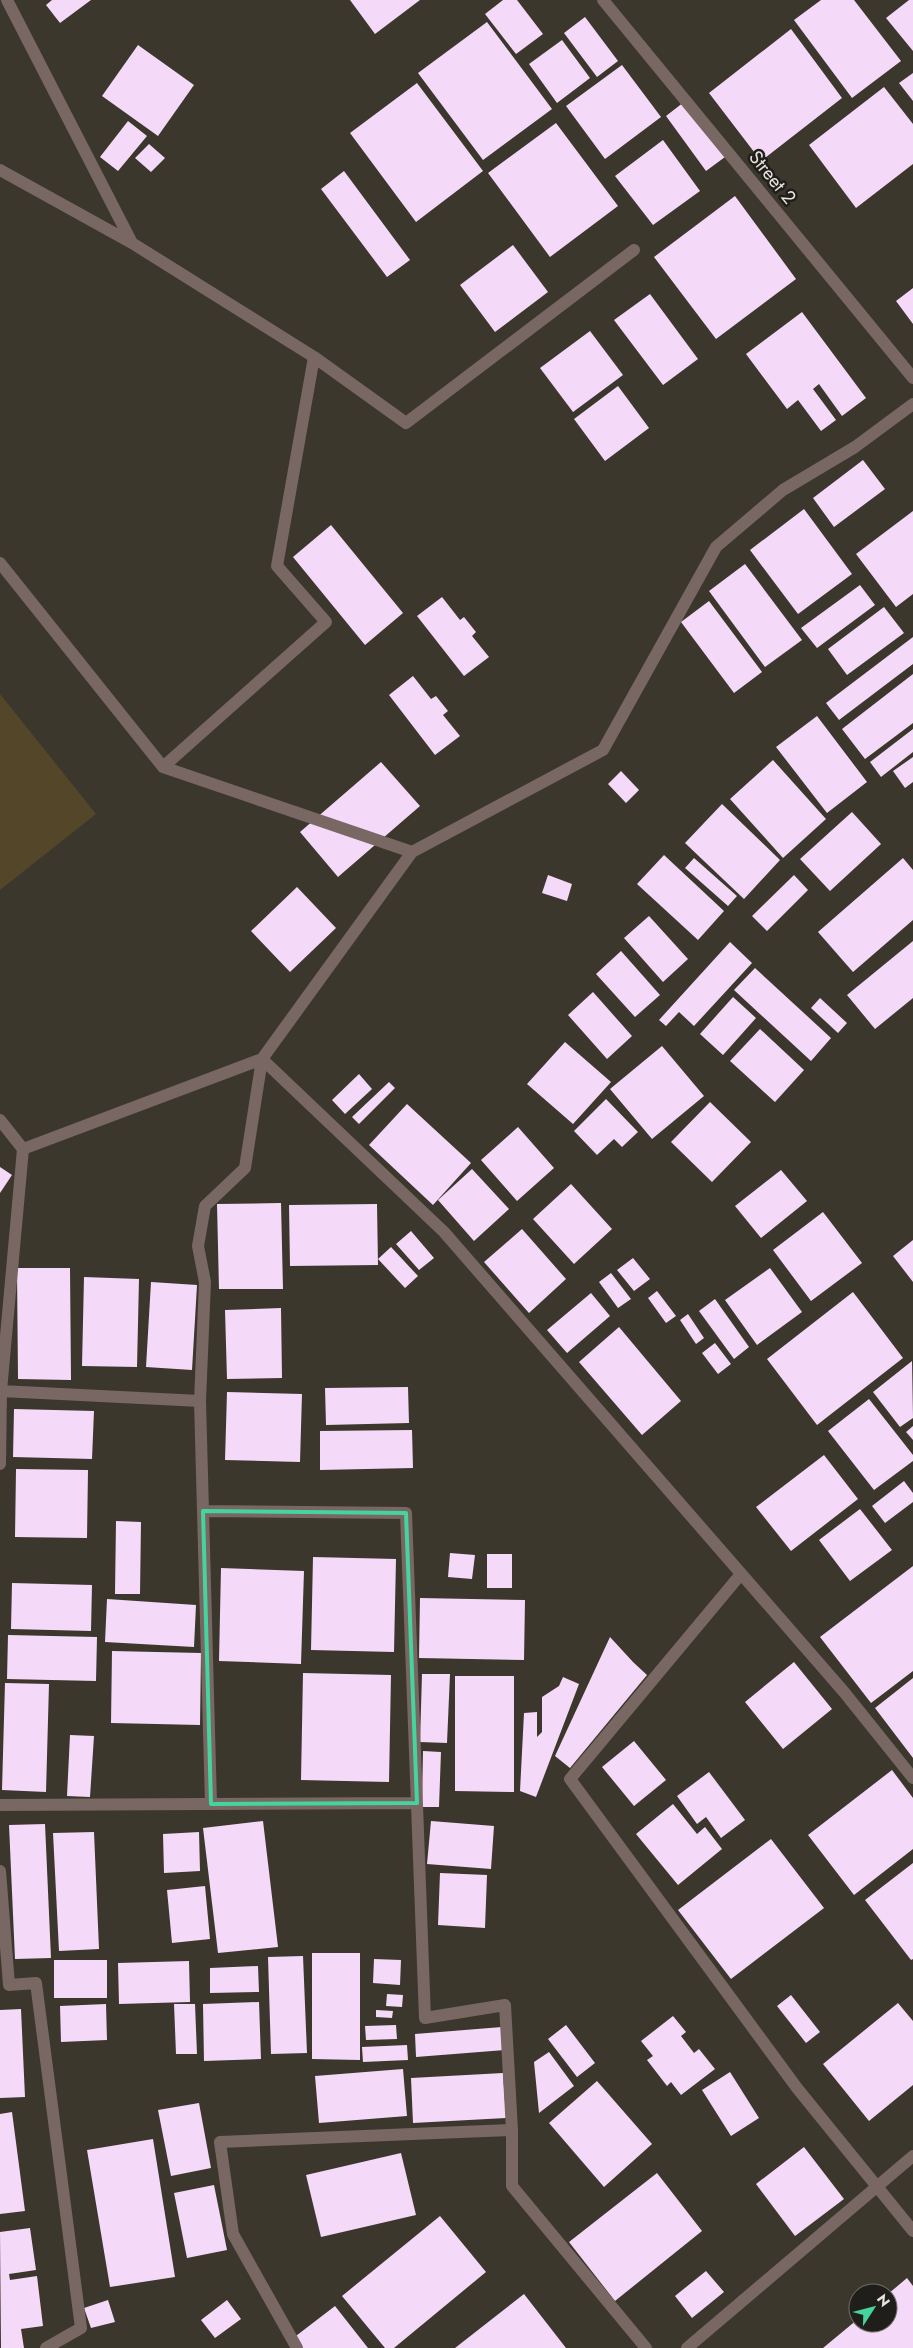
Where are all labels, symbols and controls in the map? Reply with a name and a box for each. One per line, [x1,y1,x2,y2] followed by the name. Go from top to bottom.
[743,145,803,210] street label: Street 2
[848,2283,898,2333] north arrow
[872,2290,895,2311] text: N

